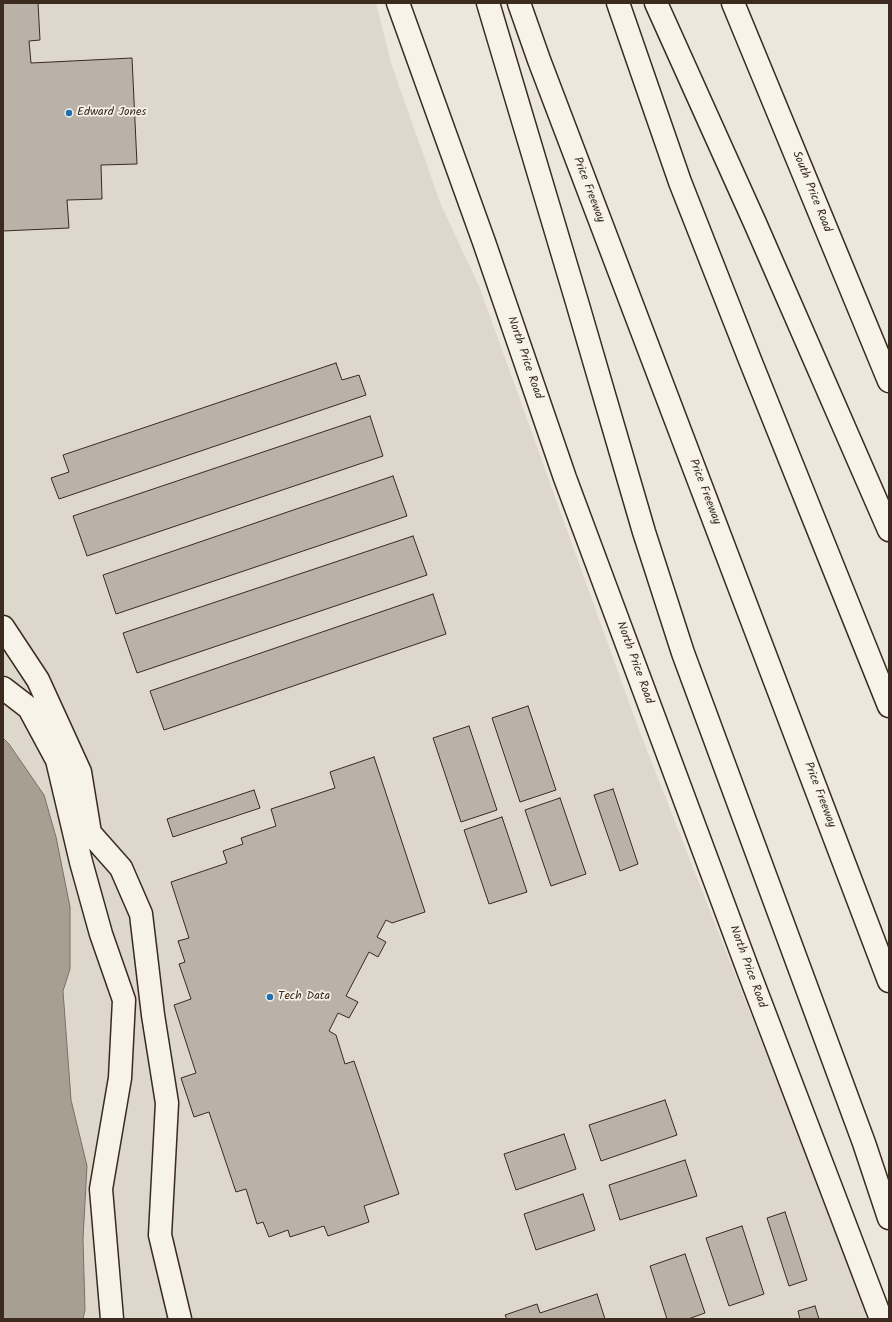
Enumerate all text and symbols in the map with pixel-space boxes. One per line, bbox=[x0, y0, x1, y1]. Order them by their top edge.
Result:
place label: Edward Jones bbox=[77, 106, 146, 120]
marker: Edward Jones bbox=[64, 108, 74, 118]
street label: South Price Road bbox=[788, 149, 834, 235]
street label: Price Freeway bbox=[569, 155, 607, 225]
street label: North Price Road bbox=[503, 315, 545, 401]
street label: Price Freeway bbox=[685, 457, 723, 527]
street label: North Price Road bbox=[612, 620, 656, 706]
street label: Price Freeway bbox=[800, 760, 838, 830]
street label: North Price Road bbox=[725, 924, 769, 1010]
place label: Tech Data bbox=[278, 990, 330, 1004]
marker: Tech Data bbox=[265, 992, 275, 1002]

